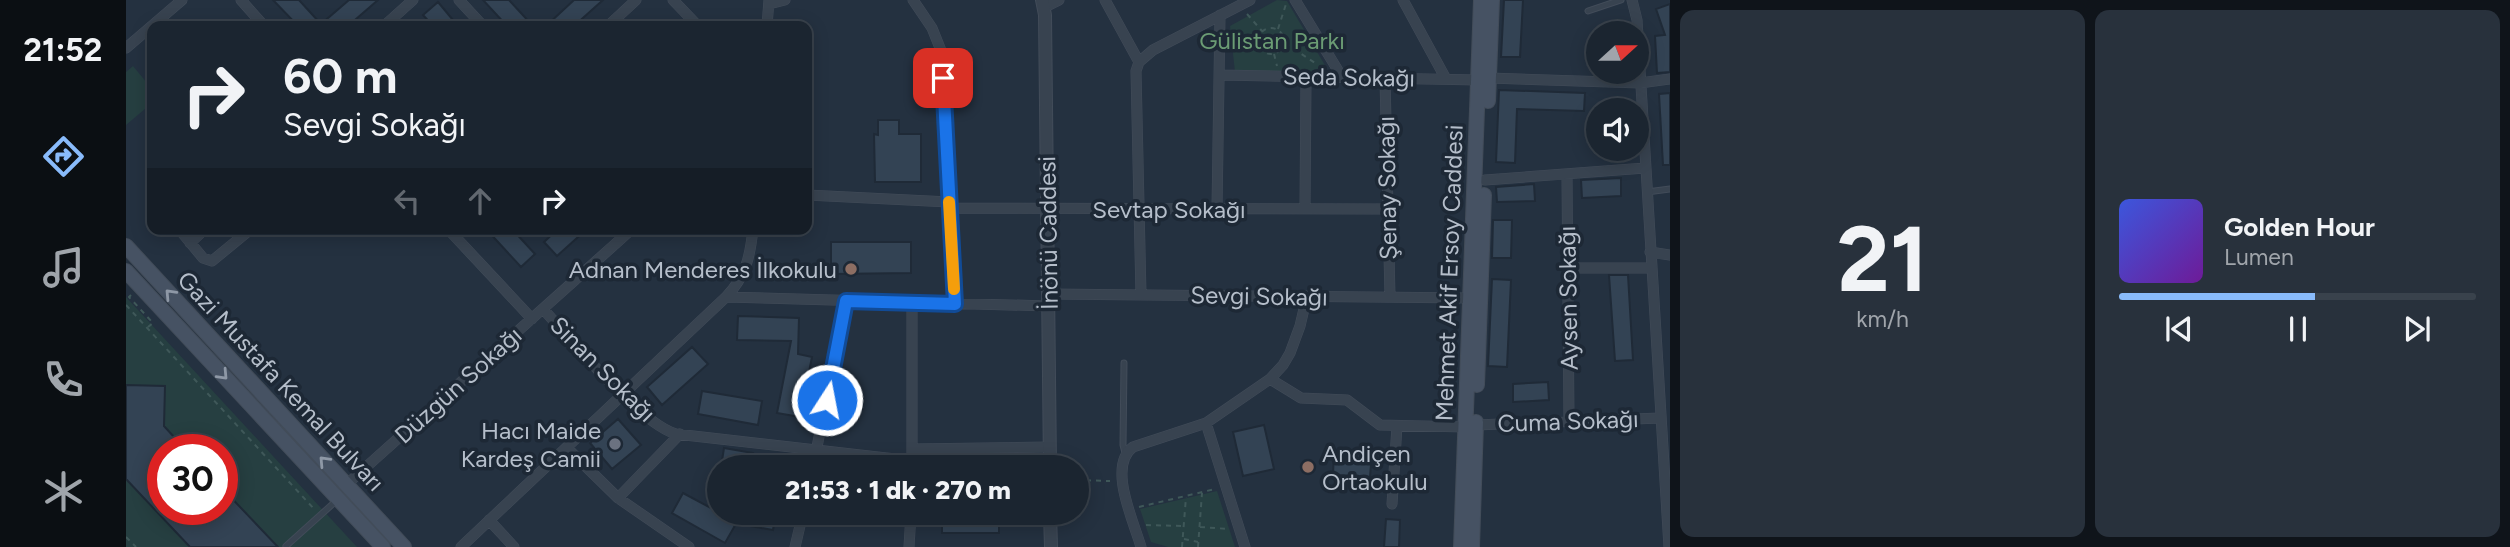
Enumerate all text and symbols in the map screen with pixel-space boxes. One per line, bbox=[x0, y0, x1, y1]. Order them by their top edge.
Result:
north arrow bbox=[1586, 21, 1648, 84]
map controls bbox=[1586, 21, 1649, 161]
park label: Gülistan Parkı bbox=[1199, 26, 1345, 55]
text: 21:52 bbox=[24, 31, 102, 69]
text: 60 m bbox=[283, 46, 398, 105]
pin bbox=[913, 48, 973, 108]
icon: right bbox=[168, 49, 259, 140]
icon: arrive bbox=[924, 59, 962, 97]
street label: Seda Sokağı bbox=[1283, 61, 1415, 93]
button: sound bbox=[1586, 98, 1649, 161]
text: Sevgi Sokağı bbox=[283, 106, 466, 144]
street label: Şenay Sokağı bbox=[1371, 116, 1403, 260]
street label: Mehmet Akif Ersoy Caddesi bbox=[1429, 124, 1469, 422]
icon: directions bbox=[39, 132, 88, 181]
street label: İnönü Caddesi bbox=[1032, 156, 1064, 310]
icon: left bbox=[388, 182, 426, 220]
icon: ahead bbox=[461, 182, 499, 220]
icon: right bbox=[534, 182, 572, 220]
street label: Sevtap Sokağı bbox=[1092, 195, 1246, 224]
text: 21 bbox=[1837, 205, 1928, 314]
text: Golden Hour bbox=[2224, 211, 2375, 243]
street label: Aysen Sokağı bbox=[1552, 226, 1584, 370]
icon: music bbox=[39, 243, 88, 292]
text: Lumen bbox=[2224, 243, 2294, 271]
place label: Adnan Menderes İlkokulu bbox=[569, 255, 837, 284]
marker: Adnan Menderes İlkokulu bbox=[843, 261, 859, 277]
street label: Gazi Mustafa Kemal Bulvarı bbox=[172, 265, 390, 497]
street label: Sevgi Sokağı bbox=[1190, 280, 1328, 312]
one-way arrow bbox=[165, 289, 178, 302]
text: km/h bbox=[1856, 305, 1909, 333]
street label: Sinan Sokağı bbox=[544, 310, 662, 428]
icon: previous bbox=[2160, 310, 2198, 348]
icon: pause bbox=[2279, 310, 2317, 348]
icon: next bbox=[2398, 310, 2436, 348]
street label: Düzgün Sokağı bbox=[389, 321, 527, 449]
icon: phone bbox=[39, 355, 88, 404]
position arrow bbox=[790, 363, 864, 437]
one-way arrow bbox=[214, 367, 227, 380]
street label: Cuma Sokağı bbox=[1497, 404, 1639, 438]
place label: Hacı Maide Kardeş Camii bbox=[461, 416, 601, 473]
speed limit sign: 30 bbox=[147, 434, 238, 525]
marker: Hacı Maide Kardeş Camii bbox=[607, 436, 623, 452]
place label: Andiçen Ortaokulu bbox=[1322, 439, 1428, 496]
one-way arrow bbox=[320, 456, 332, 469]
marker: Andiçen Ortaokulu bbox=[1300, 459, 1316, 475]
icon: climate bbox=[39, 467, 88, 516]
text: 21:53 · 1 dk · 270 m bbox=[785, 474, 1011, 506]

